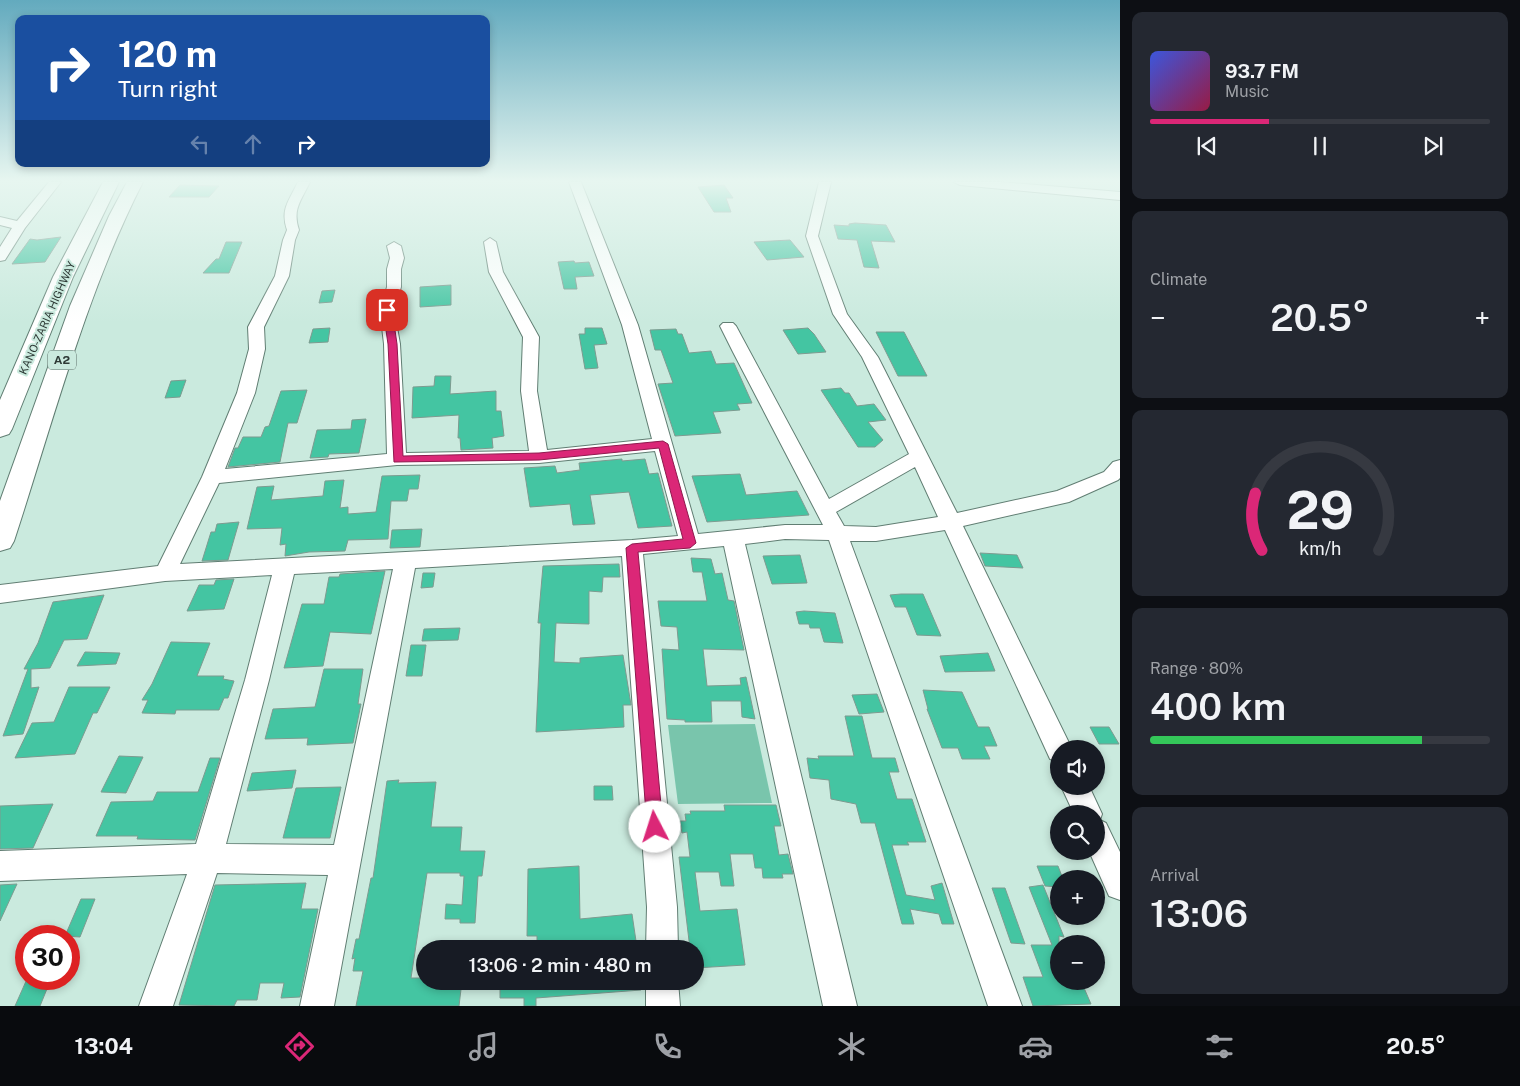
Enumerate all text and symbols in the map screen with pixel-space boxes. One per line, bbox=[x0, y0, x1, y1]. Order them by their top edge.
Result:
text: 120 m bbox=[118, 34, 217, 75]
icon: right bbox=[35, 35, 100, 100]
text: 93.7 FM bbox=[1225, 60, 1299, 82]
text: Turn right bbox=[118, 76, 218, 102]
text: Music bbox=[1225, 82, 1269, 101]
icon: left bbox=[186, 130, 214, 158]
icon: ahead bbox=[239, 130, 267, 158]
icon: right bbox=[292, 130, 320, 158]
icon: previous bbox=[1193, 132, 1221, 160]
icon: pause bbox=[1306, 132, 1334, 160]
icon: next bbox=[1419, 132, 1447, 160]
street label: KANO-ZARIA HIGHWAY bbox=[17, 259, 78, 376]
text: Climate bbox=[1150, 270, 1207, 289]
pin bbox=[366, 289, 408, 331]
text: 20.5° bbox=[1270, 295, 1370, 340]
icon: arrive bbox=[373, 296, 401, 324]
text: − bbox=[1150, 301, 1166, 334]
text: + bbox=[1474, 301, 1490, 334]
road number: A2 bbox=[48, 350, 76, 370]
text: 29 bbox=[1286, 480, 1354, 541]
text: km/h bbox=[1299, 538, 1341, 559]
text: Range · 80% bbox=[1150, 659, 1243, 678]
text: 400 km bbox=[1150, 684, 1286, 729]
map controls bbox=[1050, 740, 1105, 990]
button: sound bbox=[1050, 740, 1105, 795]
position arrow bbox=[628, 800, 680, 852]
button: search bbox=[1050, 805, 1105, 860]
text: Arrival bbox=[1150, 866, 1199, 885]
button: + bbox=[1050, 870, 1105, 925]
text: 13:06 bbox=[1150, 891, 1248, 936]
speed limit sign: 30 bbox=[15, 925, 80, 990]
button: − bbox=[1050, 935, 1105, 990]
text: 13:06 · 2 min · 480 m bbox=[469, 954, 651, 976]
icon: directions bbox=[282, 1029, 317, 1064]
icon: music bbox=[466, 1029, 501, 1064]
icon: phone bbox=[650, 1029, 685, 1064]
icon: climate bbox=[834, 1029, 869, 1064]
icon: car bbox=[1018, 1029, 1053, 1064]
icon: filters bbox=[1202, 1029, 1237, 1064]
text: 13:04 bbox=[75, 1033, 133, 1059]
text: 20.5° bbox=[1386, 1033, 1445, 1059]

